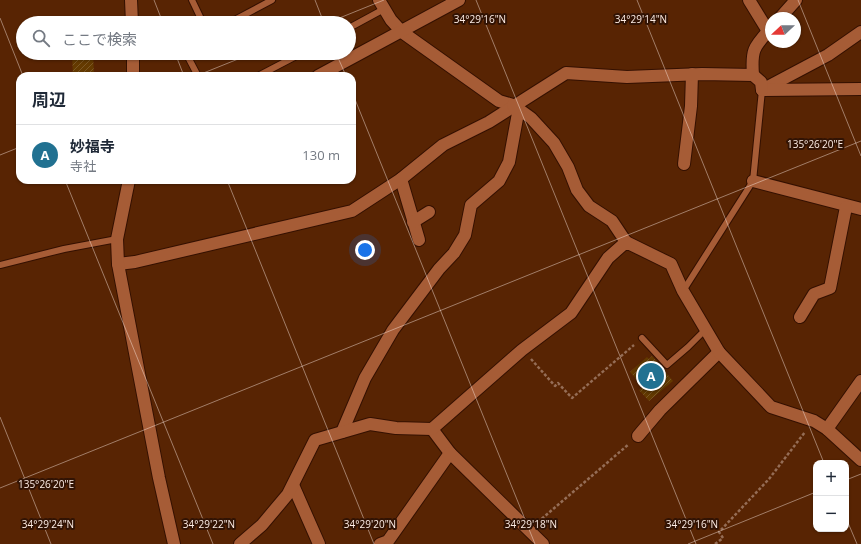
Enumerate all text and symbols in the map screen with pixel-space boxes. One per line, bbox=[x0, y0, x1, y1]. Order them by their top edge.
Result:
text: 34°29'16"N bbox=[454, 12, 506, 26]
text: 34°29'14"N bbox=[615, 12, 667, 26]
north arrow bbox=[765, 12, 801, 48]
search box bbox=[16, 16, 356, 60]
icon: search bbox=[30, 27, 52, 49]
text: ここで検索 bbox=[62, 29, 137, 49]
text: 周辺 bbox=[32, 88, 66, 111]
text: 妙福寺 bbox=[70, 136, 115, 156]
text: 135°26'20"E bbox=[787, 137, 843, 151]
text: A bbox=[41, 146, 49, 164]
text: 130 m bbox=[302, 146, 340, 164]
text: 寺社 bbox=[70, 157, 96, 175]
your location bbox=[355, 240, 375, 260]
pin: A bbox=[638, 361, 664, 391]
map controls bbox=[813, 460, 849, 532]
button: + bbox=[813, 460, 849, 496]
text: 135°26'20"E bbox=[18, 477, 74, 491]
button: − bbox=[813, 496, 849, 532]
text: 34°29'24"N bbox=[22, 517, 74, 531]
text: 34°29'22"N bbox=[183, 517, 235, 531]
text: 34°29'20"N bbox=[344, 517, 396, 531]
text: 34°29'18"N bbox=[505, 517, 557, 531]
text: 34°29'16"N bbox=[666, 517, 718, 531]

